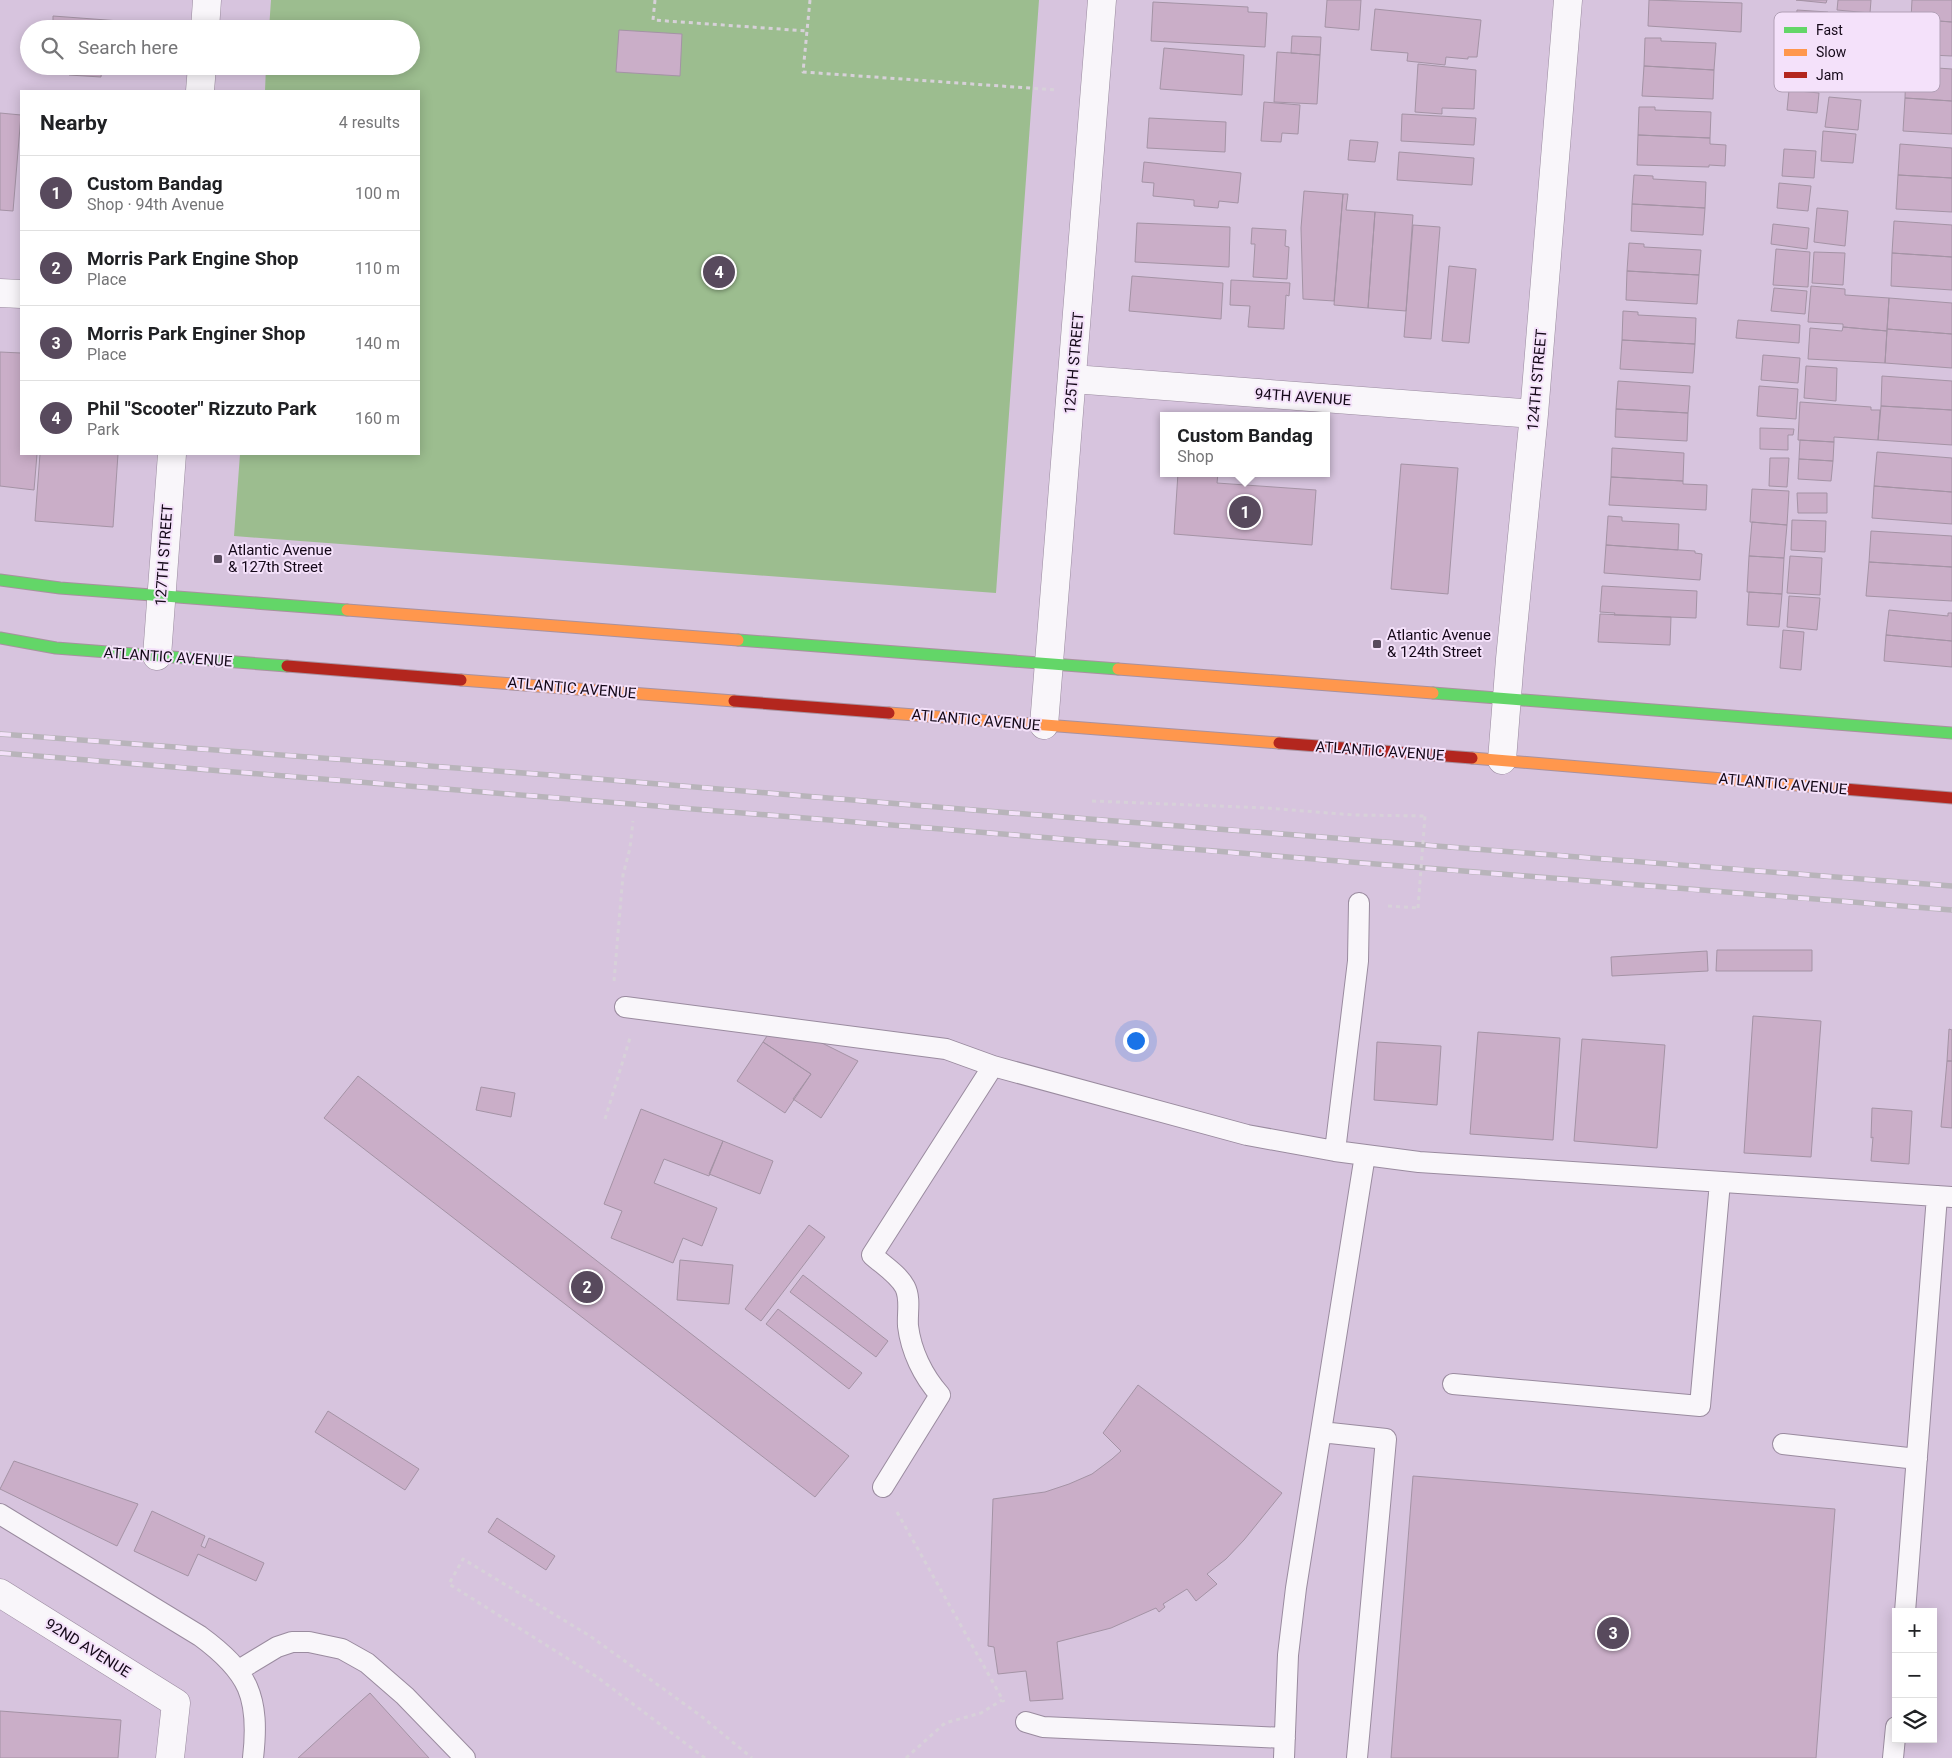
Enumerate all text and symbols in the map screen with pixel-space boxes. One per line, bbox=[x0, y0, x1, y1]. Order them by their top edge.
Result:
legend bbox=[1774, 12, 1940, 92]
search box bbox=[20, 20, 420, 75]
text: Fast bbox=[1816, 22, 1843, 38]
icon: search bbox=[38, 34, 66, 62]
text: Search here bbox=[78, 36, 178, 59]
text: Slow bbox=[1816, 44, 1847, 60]
text: Jam bbox=[1816, 67, 1844, 83]
text: Nearby bbox=[40, 111, 107, 135]
text: 4 results bbox=[339, 113, 400, 132]
text: Custom Bandag bbox=[87, 172, 223, 195]
text: 1 bbox=[51, 184, 61, 203]
text: 100 m bbox=[355, 184, 400, 203]
text: Shop · 94th Avenue bbox=[87, 195, 224, 214]
text: Morris Park Engine Shop bbox=[87, 247, 299, 270]
pin: 4 bbox=[703, 253, 735, 291]
text: 2 bbox=[51, 259, 61, 278]
text: 110 m bbox=[355, 259, 400, 278]
text: Place bbox=[87, 270, 127, 289]
street label: 125TH STREET bbox=[1061, 311, 1087, 415]
text: Morris Park Enginer Shop bbox=[87, 322, 306, 345]
street label: 124TH STREET bbox=[1524, 328, 1550, 432]
text: 3 bbox=[51, 334, 61, 353]
text: 140 m bbox=[355, 334, 400, 353]
text: Place bbox=[87, 345, 127, 364]
street label: 94TH AVENUE bbox=[1254, 385, 1352, 409]
text: Phil "Scooter" Rizzuto Park bbox=[87, 397, 317, 420]
text: 4 bbox=[51, 409, 61, 428]
text: 160 m bbox=[355, 409, 400, 428]
popup bbox=[1160, 412, 1330, 477]
text: Park bbox=[87, 420, 119, 439]
text: Custom Bandag bbox=[1177, 424, 1313, 447]
text: Shop bbox=[1177, 447, 1214, 466]
pin: 1 bbox=[1229, 493, 1261, 531]
street label: 127TH STREET bbox=[151, 503, 177, 606]
place label: Atlantic Avenue & 127th Street bbox=[228, 541, 332, 576]
marker: Atlantic Avenue & 127th Street bbox=[212, 553, 224, 565]
place label: Atlantic Avenue & 124th Street bbox=[1387, 626, 1491, 661]
marker: Atlantic Avenue & 124th Street bbox=[1371, 638, 1383, 650]
street label: ATLANTIC AVENUE bbox=[103, 644, 233, 671]
street label: ATLANTIC AVENUE bbox=[507, 673, 637, 703]
street label: ATLANTIC AVENUE bbox=[911, 705, 1041, 735]
street label: ATLANTIC AVENUE bbox=[1315, 738, 1445, 765]
street label: ATLANTIC AVENUE bbox=[1718, 769, 1848, 799]
your location bbox=[1123, 1028, 1149, 1054]
pin: 2 bbox=[571, 1268, 603, 1306]
map controls bbox=[1892, 1608, 1937, 1743]
button: + bbox=[1892, 1608, 1937, 1653]
pin: 3 bbox=[1597, 1614, 1629, 1652]
street label: 92ND AVENUE bbox=[42, 1615, 134, 1682]
button: − bbox=[1892, 1653, 1937, 1698]
button: layers bbox=[1892, 1698, 1937, 1743]

